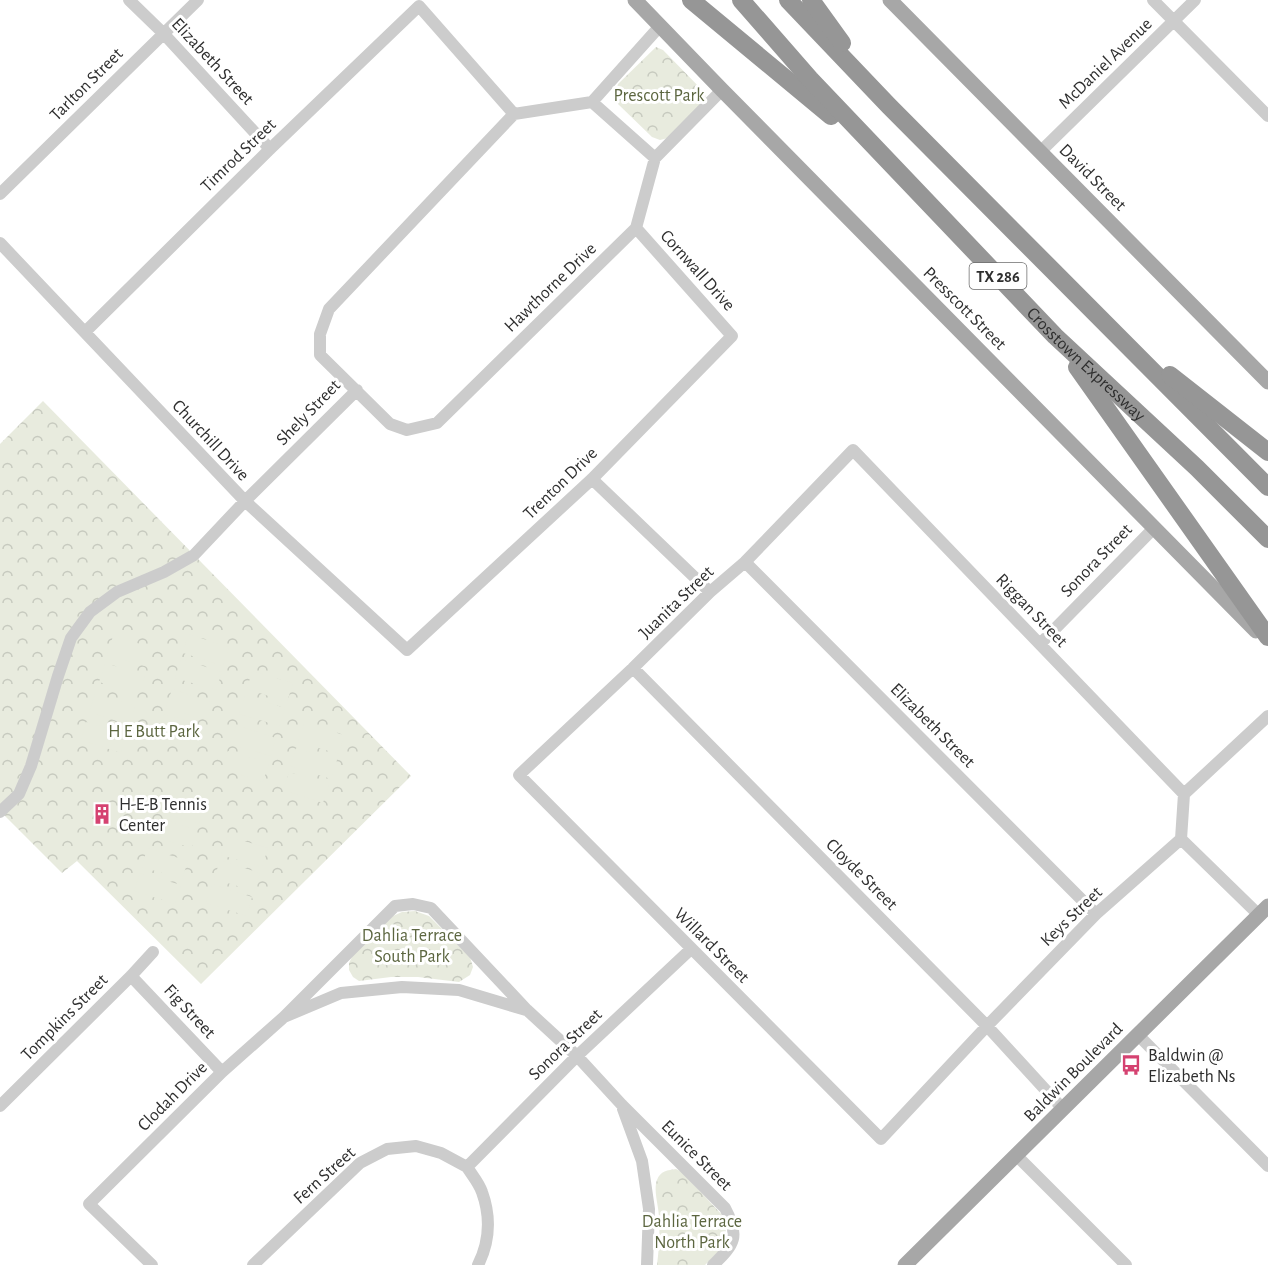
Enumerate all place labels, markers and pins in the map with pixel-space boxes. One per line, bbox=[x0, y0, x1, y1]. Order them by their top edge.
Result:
place label: H-E-B Tennis Center bbox=[119, 796, 207, 835]
building icon: H-E-B Tennis Center bbox=[90, 802, 114, 826]
place label: Baldwin @ Elizabeth Ns bbox=[1148, 1047, 1235, 1086]
bus stop icon: Baldwin @ Elizabeth Ns bbox=[1119, 1053, 1143, 1077]

